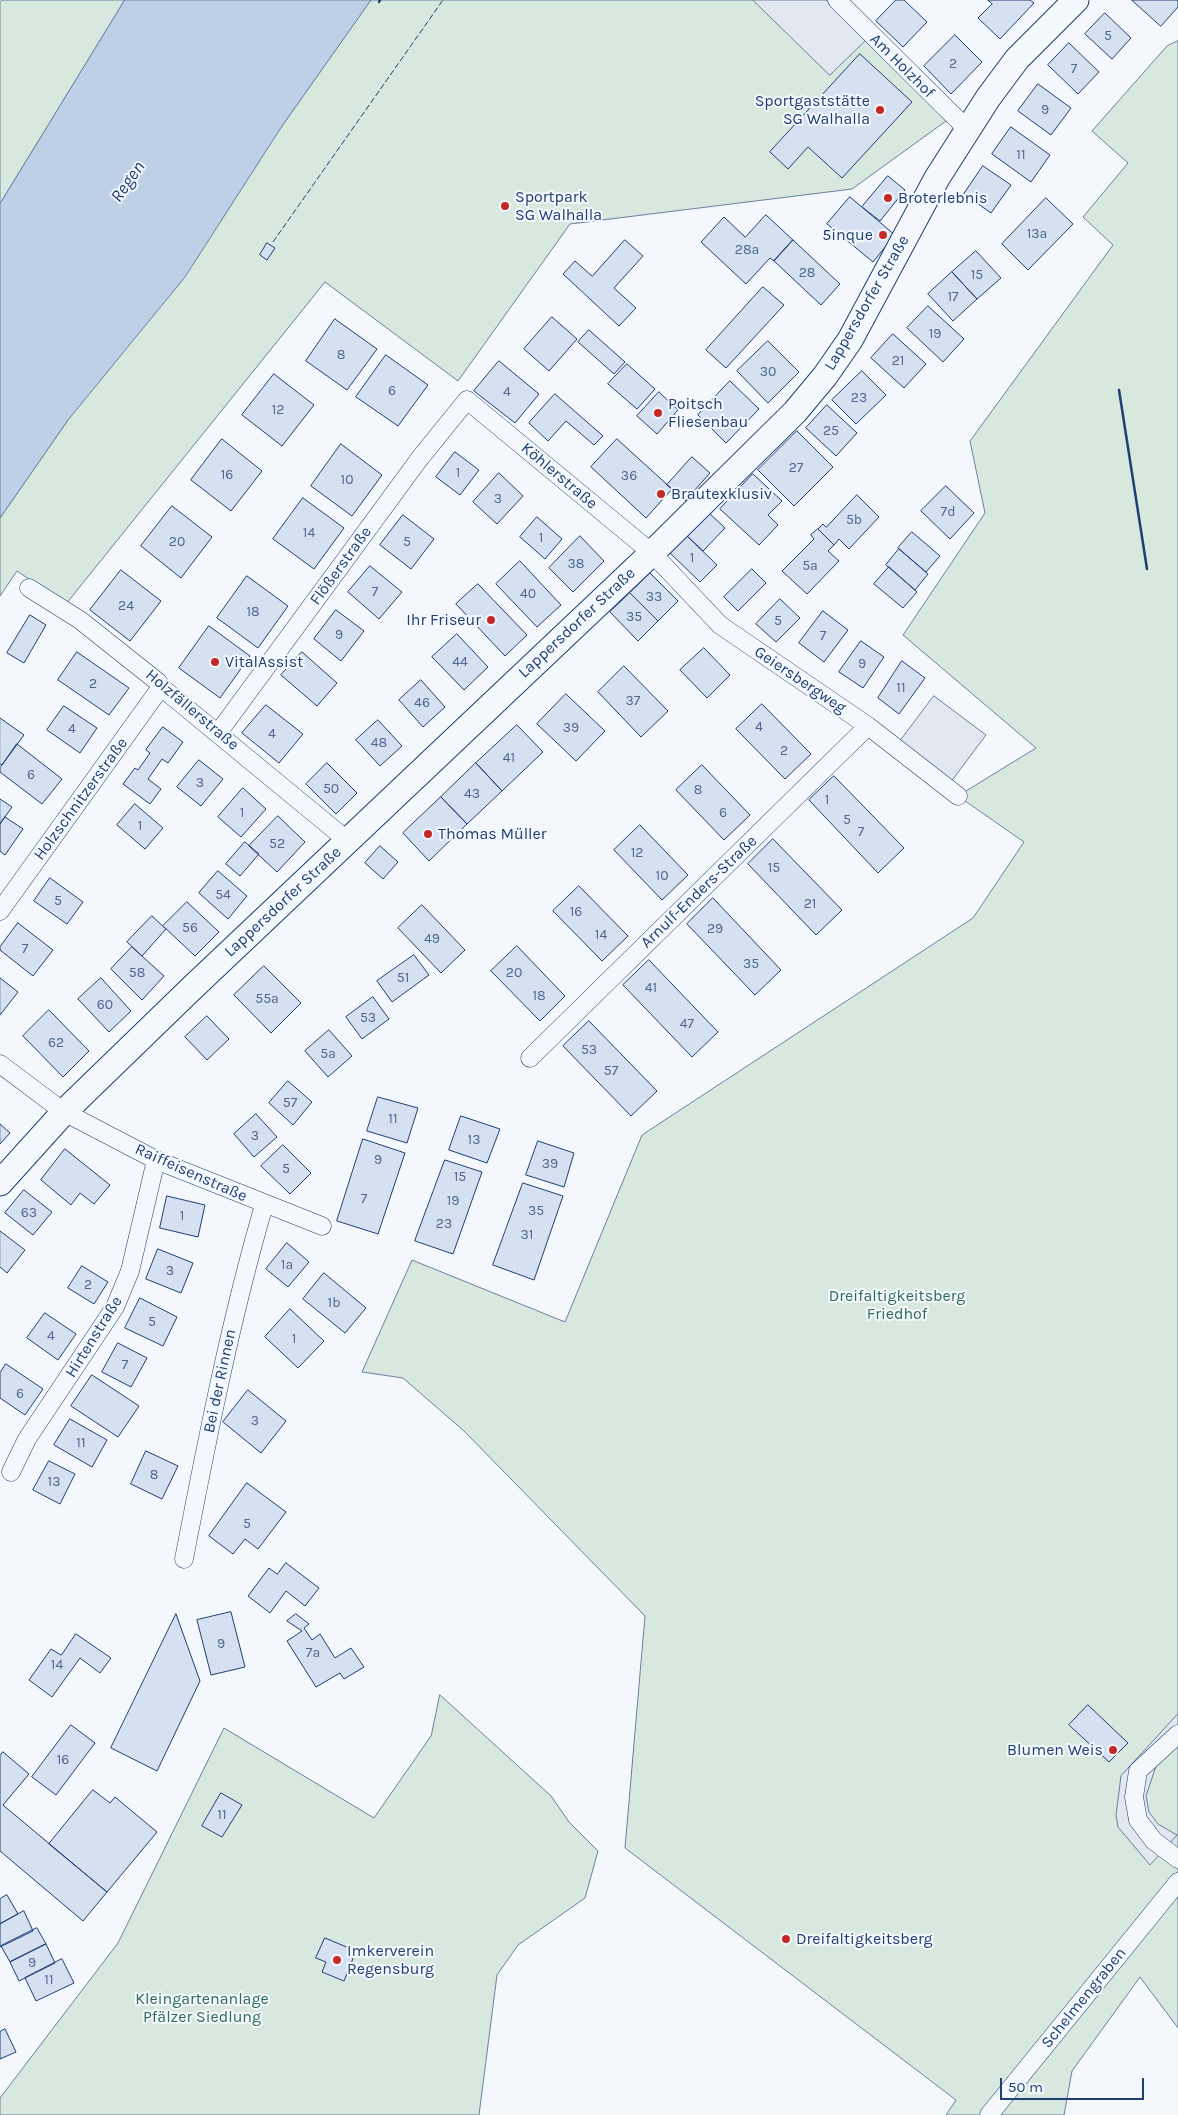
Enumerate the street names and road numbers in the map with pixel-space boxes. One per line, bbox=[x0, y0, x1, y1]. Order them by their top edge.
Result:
street label: Am Holzhof bbox=[866, 30, 938, 102]
street label: Lappersdorfer Straße bbox=[820, 232, 914, 374]
street label: Köhlerstraße bbox=[517, 439, 601, 513]
street label: Flößerstraße bbox=[306, 523, 376, 609]
street label: Lappersdorfer Straße bbox=[515, 564, 639, 682]
street label: Geiersbergweg bbox=[750, 642, 850, 718]
street label: Holzfällerstraße bbox=[141, 665, 243, 755]
street label: Holzschnitzerstraße bbox=[30, 734, 132, 864]
street label: Arnulf-Enders-Straße bbox=[637, 832, 761, 952]
street label: Lappersdorfer Straße bbox=[221, 843, 345, 961]
street label: Raiffeisenstraße bbox=[132, 1140, 250, 1206]
street label: Hirtenstraße bbox=[61, 1293, 127, 1381]
street label: Bei der Rinnen bbox=[200, 1327, 240, 1435]
street label: Schelmengraben bbox=[1037, 1944, 1131, 2052]

